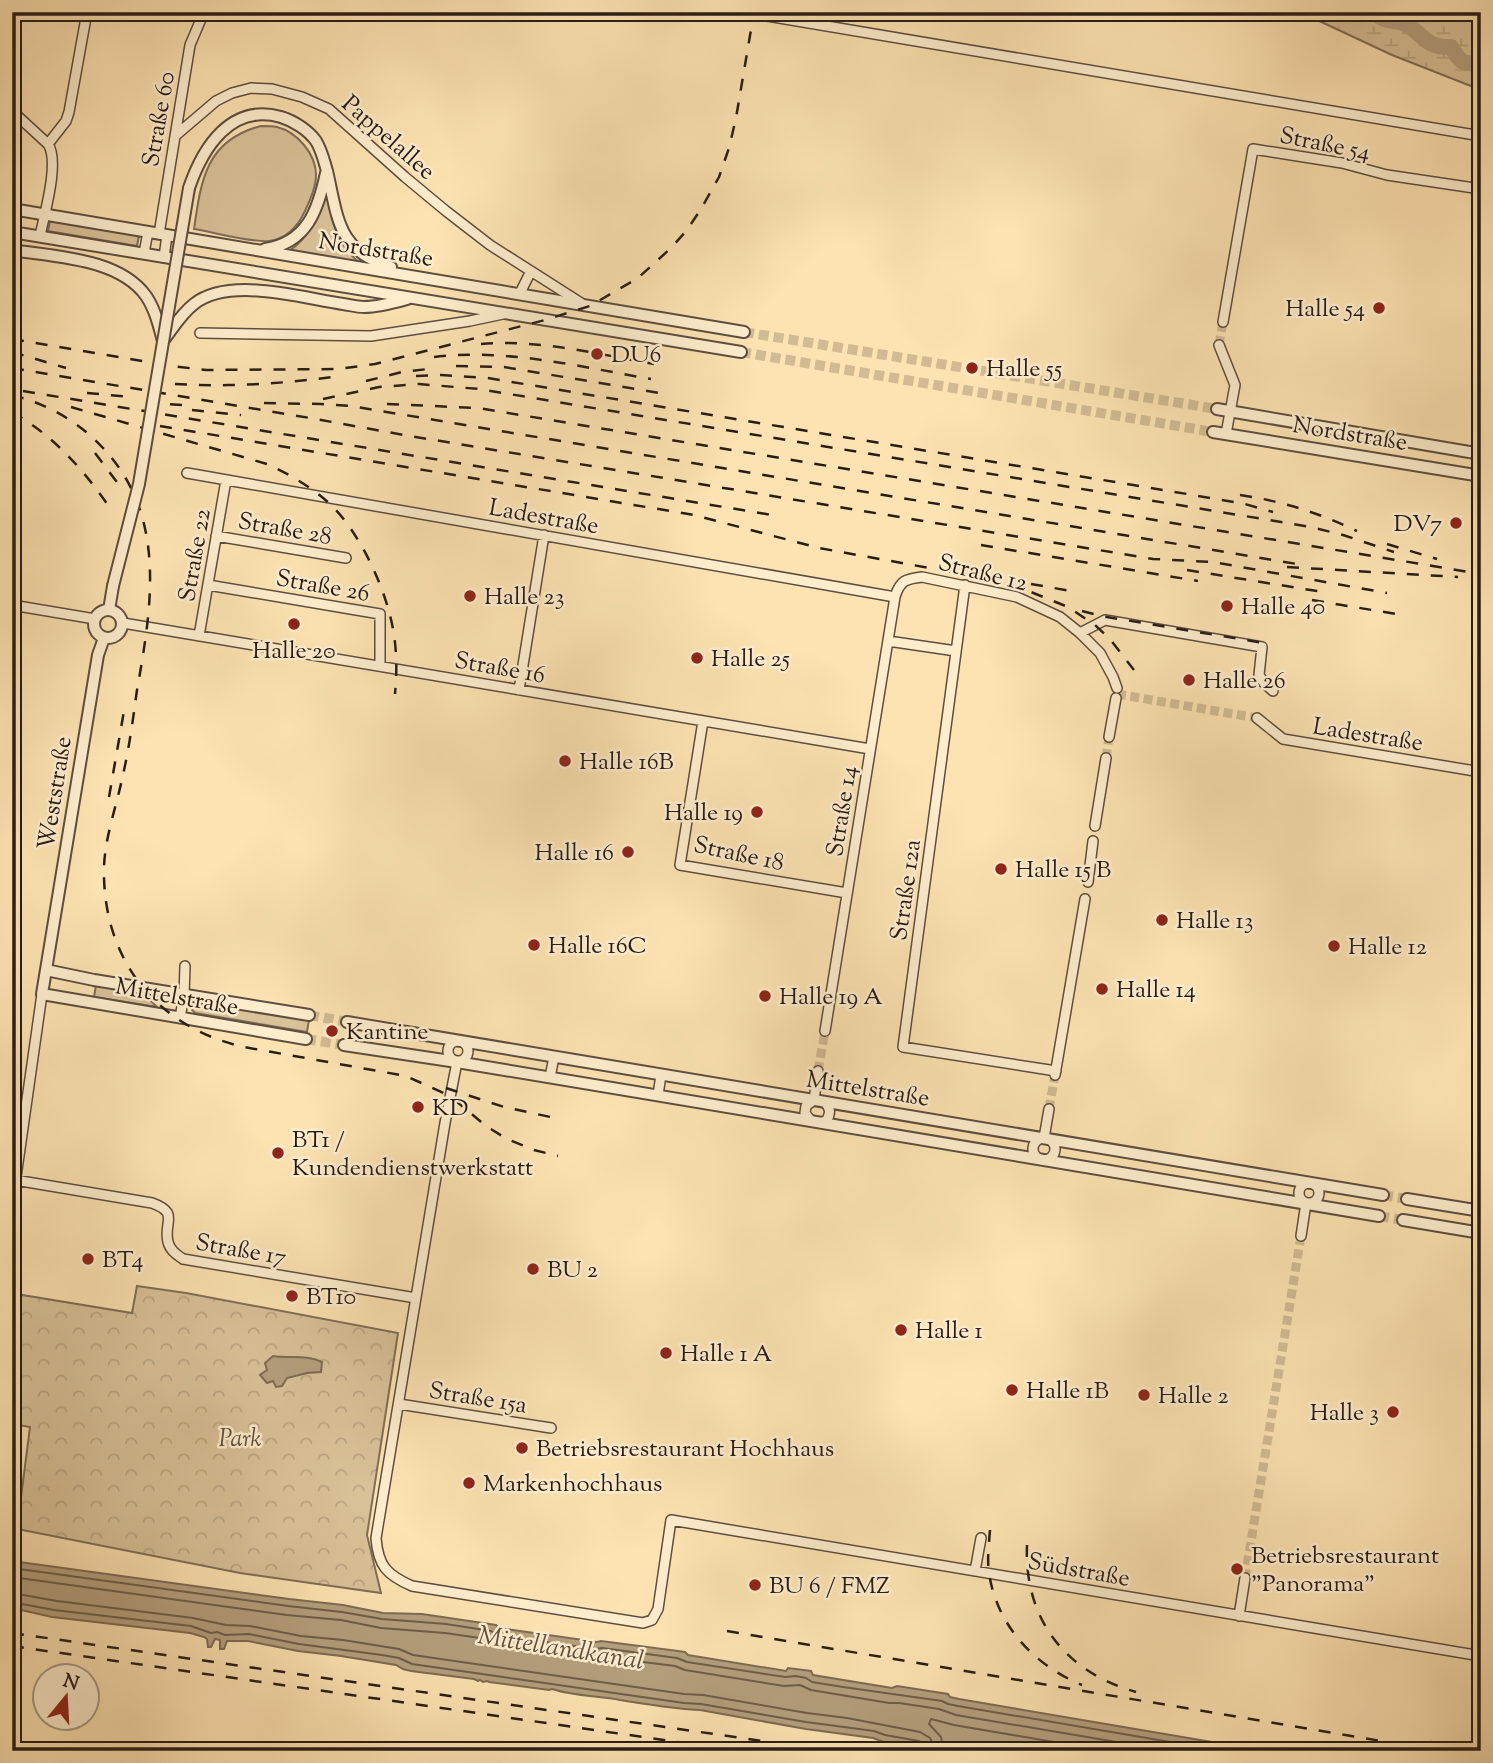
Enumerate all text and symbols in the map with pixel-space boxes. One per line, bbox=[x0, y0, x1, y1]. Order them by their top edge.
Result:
street label: Straße 60 bbox=[135, 69, 185, 170]
street label: Pappelallee bbox=[333, 88, 442, 189]
street label: Straße 54 bbox=[1276, 120, 1373, 170]
street label: Nordstraße bbox=[316, 225, 436, 277]
place label: Halle 54 bbox=[1285, 293, 1365, 327]
marker: Halle 54 bbox=[1371, 300, 1387, 316]
place label: DU6 bbox=[611, 339, 662, 373]
marker: DU6 bbox=[589, 346, 605, 362]
place label: Halle 55 bbox=[986, 353, 1062, 387]
marker: Halle 55 bbox=[964, 360, 980, 376]
street label: Nordstraße bbox=[1290, 409, 1410, 461]
street label: Ladestraße bbox=[486, 492, 601, 544]
street label: Straße 28 bbox=[235, 505, 334, 555]
street label: Straße 22 bbox=[171, 506, 221, 605]
place label: DV7 bbox=[1394, 508, 1442, 542]
marker: DV7 bbox=[1448, 515, 1464, 531]
street label: Straße 12 bbox=[934, 546, 1031, 601]
street label: Straße 26 bbox=[273, 562, 372, 612]
place label: Halle 23 bbox=[484, 581, 564, 615]
marker: Halle 23 bbox=[462, 588, 478, 604]
place label: Halle 40 bbox=[1241, 591, 1325, 625]
marker: Halle 40 bbox=[1219, 598, 1235, 614]
marker: Halle 20 bbox=[286, 616, 302, 632]
place label: Halle 20 bbox=[252, 635, 336, 669]
place label: Halle 25 bbox=[711, 643, 790, 677]
street label: Straße 16 bbox=[452, 644, 548, 694]
marker: Halle 25 bbox=[689, 650, 705, 666]
place label: Halle 26 bbox=[1203, 665, 1286, 699]
marker: Halle 26 bbox=[1181, 672, 1197, 688]
street label: Ladestraße bbox=[1310, 710, 1425, 761]
street label: Weststraße bbox=[30, 734, 82, 853]
place label: Halle 16B bbox=[579, 746, 674, 780]
marker: Halle 16B bbox=[557, 753, 573, 769]
street label: Straße 14 bbox=[819, 763, 867, 859]
place label: Halle 19 bbox=[664, 797, 743, 831]
marker: Halle 19 bbox=[749, 804, 765, 820]
street label: Straße 18 bbox=[690, 829, 787, 881]
place label: Halle 16 bbox=[534, 837, 614, 871]
street label: Straße 12a bbox=[883, 837, 931, 943]
marker: Halle 16 bbox=[620, 844, 636, 860]
place label: Halle 15 B bbox=[1015, 854, 1111, 888]
marker: Halle 15 B bbox=[993, 861, 1009, 877]
place label: Halle 13 bbox=[1176, 905, 1253, 939]
marker: Halle 13 bbox=[1154, 912, 1170, 928]
place label: Halle 16C bbox=[548, 930, 647, 964]
place label: Halle 12 bbox=[1348, 931, 1427, 965]
marker: Halle 16C bbox=[526, 937, 542, 953]
marker: Halle 12 bbox=[1326, 938, 1342, 954]
street label: Mittelstraße bbox=[112, 970, 241, 1026]
place label: Halle 14 bbox=[1116, 974, 1196, 1008]
place label: Halle 19 A bbox=[779, 981, 883, 1015]
marker: Halle 14 bbox=[1094, 981, 1110, 997]
marker: Halle 19 A bbox=[757, 988, 773, 1004]
place label: Kantine bbox=[346, 1016, 429, 1050]
marker: Kantine bbox=[324, 1023, 340, 1039]
street label: Mittelstraße bbox=[804, 1063, 932, 1117]
place label: KD bbox=[432, 1092, 468, 1126]
marker: KD bbox=[410, 1099, 426, 1115]
place label: BT1 / Kundendienstwerkstatt bbox=[292, 1124, 533, 1186]
marker: BT1 / Kundendienstwerkstatt bbox=[270, 1145, 286, 1161]
street label: Straße 17 bbox=[193, 1226, 289, 1276]
place label: BT4 bbox=[102, 1244, 144, 1278]
marker: BT4 bbox=[80, 1251, 96, 1267]
place label: BU 2 bbox=[547, 1254, 598, 1288]
marker: BU 2 bbox=[525, 1261, 541, 1277]
place label: BT10 bbox=[306, 1281, 356, 1315]
marker: BT10 bbox=[284, 1288, 300, 1304]
place label: Halle 1 bbox=[915, 1315, 983, 1349]
marker: Halle 1 bbox=[893, 1322, 909, 1338]
place label: Halle 1 A bbox=[680, 1338, 773, 1372]
marker: Halle 1 A bbox=[658, 1345, 674, 1361]
street label: Straße 15a bbox=[426, 1374, 529, 1424]
place label: Halle 1B bbox=[1026, 1375, 1109, 1409]
place label: Halle 2 bbox=[1158, 1380, 1229, 1414]
marker: Halle 1B bbox=[1004, 1382, 1020, 1398]
marker: Halle 2 bbox=[1136, 1387, 1152, 1403]
place label: Halle 3 bbox=[1310, 1397, 1379, 1431]
marker: Halle 3 bbox=[1385, 1404, 1401, 1420]
park label: Park bbox=[219, 1423, 261, 1457]
place label: Betriebsrestaurant Hochhaus bbox=[536, 1433, 834, 1467]
marker: Betriebsrestaurant Hochhaus bbox=[514, 1440, 530, 1456]
place label: Markenhochhaus bbox=[483, 1468, 663, 1502]
marker: Markenhochhaus bbox=[461, 1475, 477, 1491]
place label: Betriebsrestaurant "Panorama" bbox=[1251, 1540, 1439, 1602]
street label: Südstraße bbox=[1025, 1545, 1132, 1597]
marker: Betriebsrestaurant "Panorama" bbox=[1229, 1561, 1245, 1577]
place label: BU 6 / FMZ bbox=[769, 1570, 890, 1604]
marker: BU 6 / FMZ bbox=[747, 1577, 763, 1593]
water label: Mittellandkanal bbox=[475, 1618, 647, 1681]
north arrow bbox=[32, 1662, 102, 1732]
text: N bbox=[59, 1668, 82, 1698]

